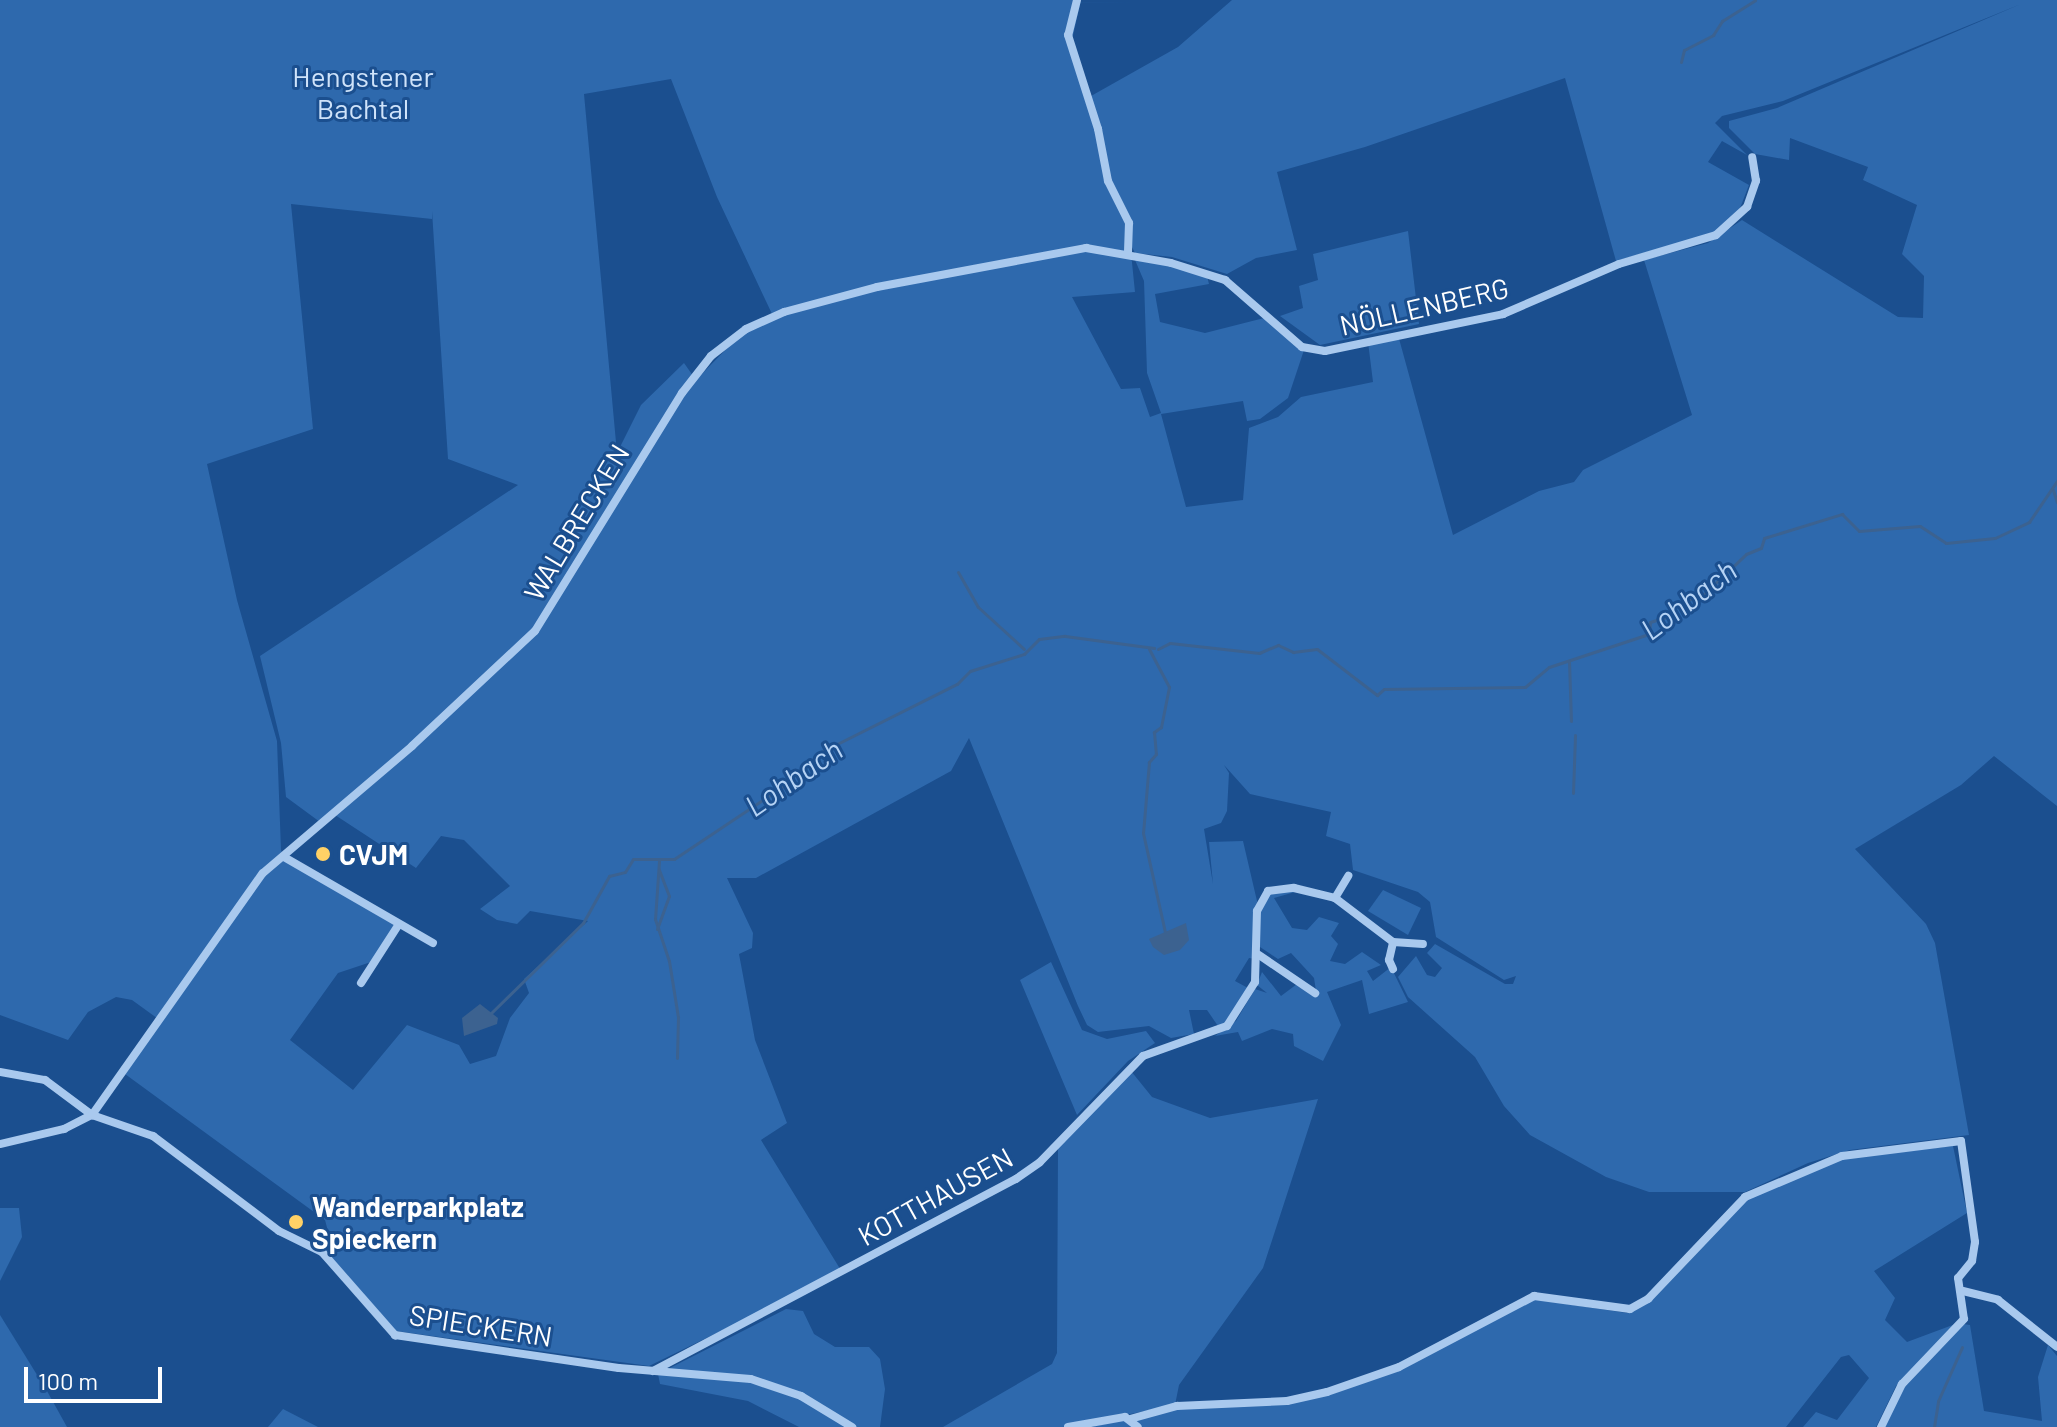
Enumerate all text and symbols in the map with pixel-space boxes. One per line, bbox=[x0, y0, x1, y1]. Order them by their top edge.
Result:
park label: Hengstener Bachtal bbox=[292, 59, 434, 125]
street label: NÖLLENBERG bbox=[1336, 270, 1512, 342]
street label: WALBRECKEN bbox=[516, 438, 636, 606]
water label: Lohbach bbox=[1633, 551, 1743, 647]
water label: Lohbach bbox=[737, 731, 849, 823]
place label: CVJM bbox=[339, 837, 408, 871]
marker: CVJM bbox=[314, 845, 332, 863]
street label: KOTTHAUSEN bbox=[852, 1140, 1018, 1252]
place label: Wanderparkplatz Spieckern bbox=[312, 1189, 524, 1255]
marker: Wanderparkplatz Spieckern bbox=[287, 1213, 305, 1231]
street label: SPIECKERN bbox=[407, 1297, 555, 1353]
scale bar bbox=[28, 1351, 166, 1401]
text: 100 m bbox=[38, 1366, 98, 1395]

